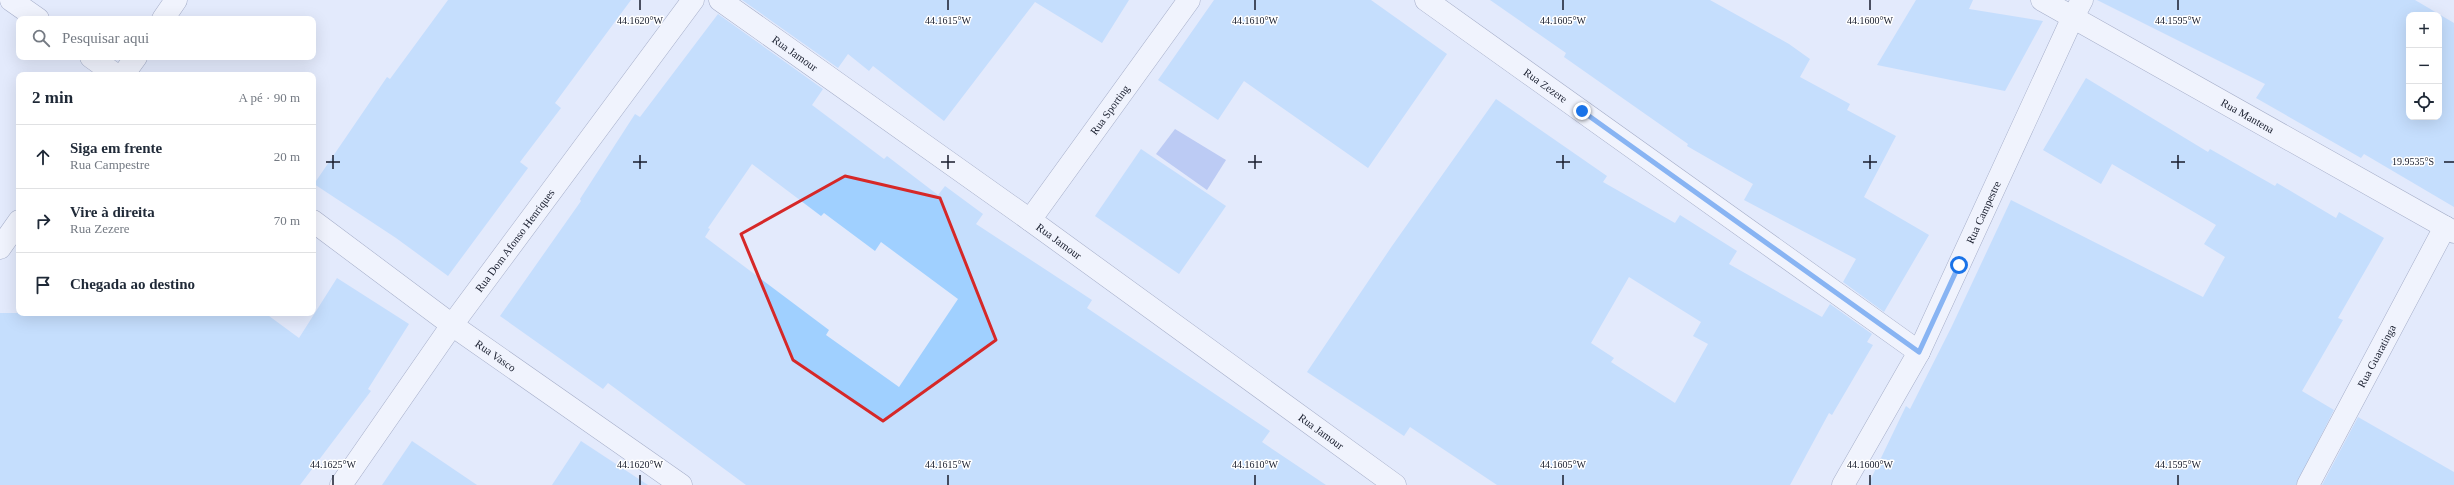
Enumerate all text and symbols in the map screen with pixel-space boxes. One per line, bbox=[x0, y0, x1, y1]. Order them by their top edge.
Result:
map controls bbox=[2406, 12, 2442, 120]
button: + bbox=[2406, 12, 2442, 48]
text: 44.1620°W bbox=[617, 15, 664, 26]
text: 44.1615°W bbox=[925, 15, 972, 26]
text: 44.1610°W bbox=[1232, 15, 1279, 26]
text: 44.1605°W bbox=[1540, 15, 1587, 26]
text: 44.1600°W bbox=[1847, 15, 1894, 26]
text: 44.1595°W bbox=[2155, 15, 2202, 26]
search box bbox=[16, 16, 316, 60]
icon: search bbox=[30, 27, 52, 49]
text: Pesquisar aqui bbox=[62, 30, 149, 46]
street label: Rua Jamour bbox=[770, 33, 820, 74]
button: − bbox=[2406, 48, 2442, 84]
street label: Rua Zezere bbox=[1522, 66, 1570, 105]
street label: Rua Sporting bbox=[1088, 82, 1132, 137]
button: locate bbox=[2406, 84, 2442, 120]
text: 2 min bbox=[32, 88, 73, 107]
text: A pé · 90 m bbox=[239, 90, 300, 105]
street label: Rua Mantena bbox=[2219, 96, 2276, 136]
route end bbox=[1573, 102, 1591, 120]
text: Siga em frente bbox=[70, 140, 162, 156]
icon: ahead bbox=[32, 146, 54, 168]
text: 20 m bbox=[274, 149, 300, 164]
text: 19.9535°S bbox=[2392, 156, 2434, 167]
text: Rua Campestre bbox=[70, 157, 150, 172]
street label: Rua Campestre bbox=[1964, 179, 2003, 245]
street label: Rua Dom Afonso Henriques bbox=[473, 187, 557, 294]
text: Vire à direita bbox=[70, 204, 155, 220]
icon: right bbox=[32, 210, 54, 232]
text: 70 m bbox=[274, 213, 300, 228]
text: Rua Zezere bbox=[70, 221, 130, 236]
street label: Rua Jamour bbox=[1034, 221, 1084, 262]
route start bbox=[1950, 256, 1968, 274]
icon: arrive bbox=[32, 274, 54, 296]
text: Chegada ao destino bbox=[70, 276, 195, 292]
street label: Rua Guaratinga bbox=[2355, 322, 2398, 390]
street label: Rua Vasco bbox=[473, 337, 519, 374]
street label: Rua Jamour bbox=[1296, 411, 1346, 452]
text: 44.1625°W bbox=[310, 459, 357, 470]
text: 44.1620°W bbox=[617, 459, 664, 470]
text: 44.1615°W bbox=[925, 459, 972, 470]
text: 44.1610°W bbox=[1232, 459, 1279, 470]
text: 44.1605°W bbox=[1540, 459, 1587, 470]
text: 44.1600°W bbox=[1847, 459, 1894, 470]
text: 44.1595°W bbox=[2155, 459, 2202, 470]

